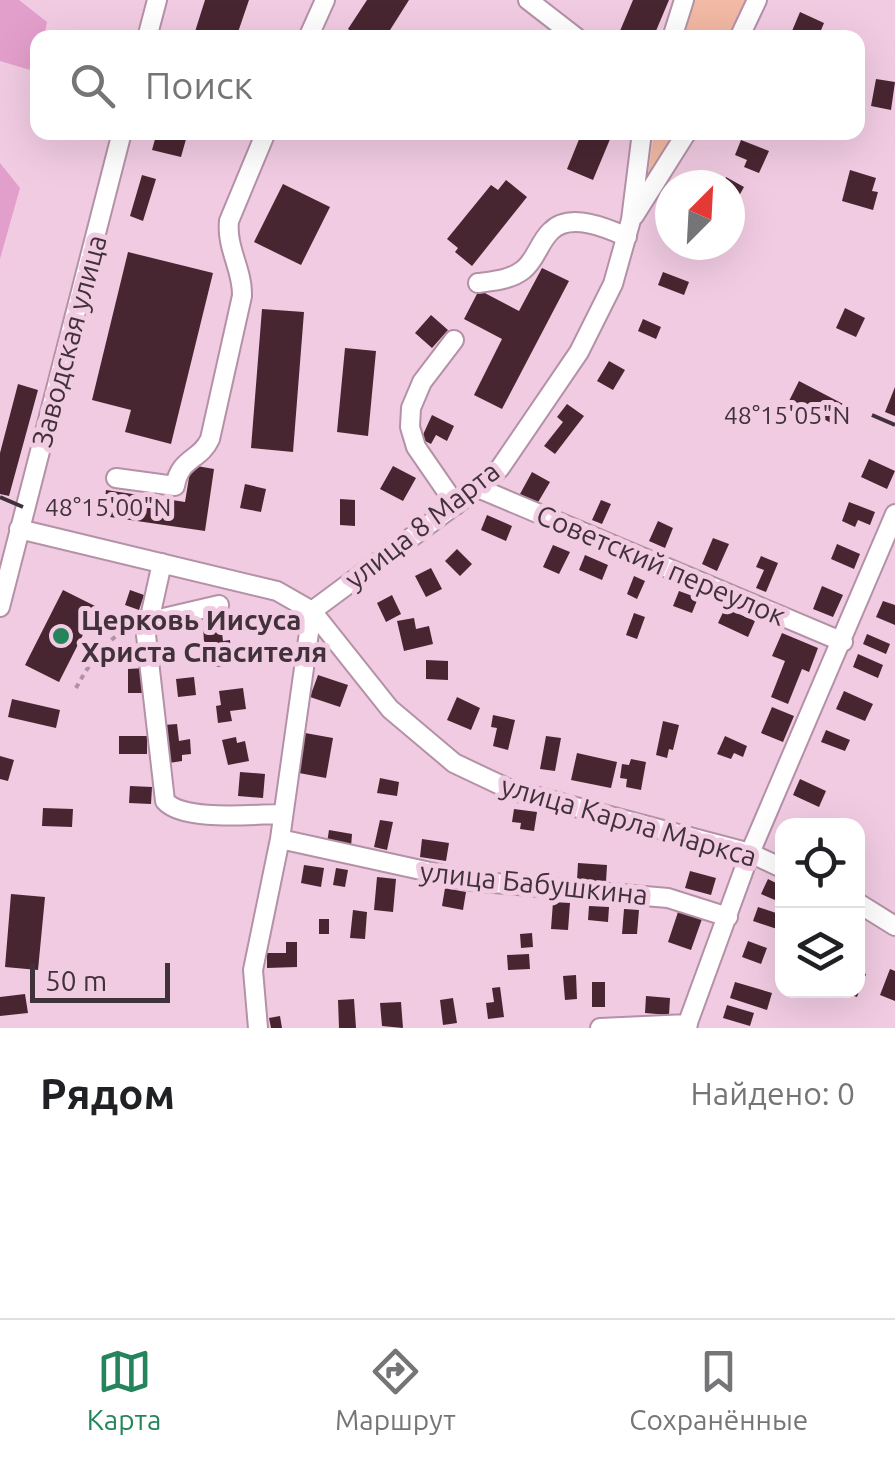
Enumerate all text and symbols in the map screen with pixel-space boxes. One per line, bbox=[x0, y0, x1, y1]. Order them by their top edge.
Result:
search box bbox=[30, 30, 865, 140]
icon: search bbox=[65, 58, 120, 113]
text: Поиск bbox=[145, 64, 253, 106]
north arrow bbox=[655, 170, 745, 260]
street label: Заводская улица bbox=[25, 231, 112, 450]
text: 48°15'05"N bbox=[724, 401, 850, 429]
street label: улица 8 Марта bbox=[338, 455, 505, 594]
text: 48°15'00"N bbox=[45, 493, 171, 521]
street label: Советский переулок bbox=[532, 498, 790, 631]
place label: Церковь Иисуса Христа Спасителя bbox=[81, 604, 327, 667]
marker: Церковь Иисуса Христа Спасителя bbox=[50, 625, 72, 647]
street label: улица Карла Маркса bbox=[498, 769, 761, 872]
map controls bbox=[775, 818, 865, 998]
button: locate bbox=[775, 818, 865, 908]
street label: улица Бабушкина bbox=[419, 855, 650, 910]
button: layers bbox=[775, 908, 865, 998]
scale bar bbox=[30, 958, 170, 1003]
text: 50 m bbox=[45, 965, 107, 996]
text: Рядом bbox=[40, 1070, 175, 1117]
text: Найдено: 0 bbox=[690, 1075, 855, 1111]
tab: Карта bbox=[87, 1344, 161, 1435]
tab: Маршрут bbox=[335, 1344, 456, 1435]
tab: Сохранённые bbox=[629, 1344, 808, 1435]

